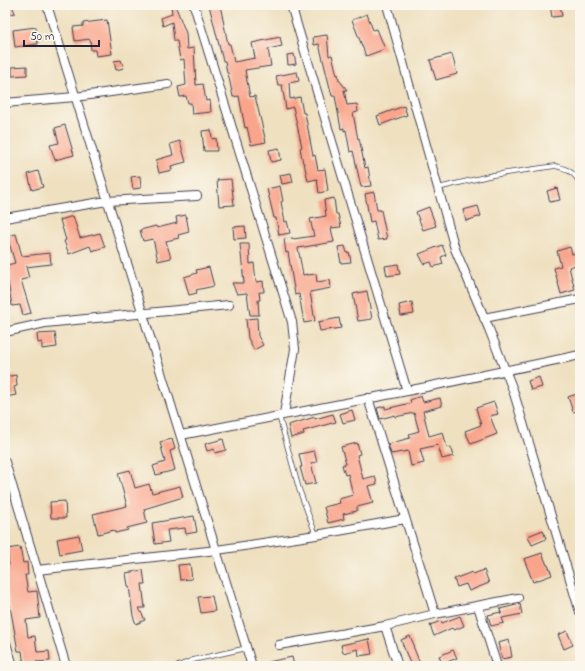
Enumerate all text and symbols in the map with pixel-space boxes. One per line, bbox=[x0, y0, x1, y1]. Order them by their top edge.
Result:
scale bar bbox=[24, 22, 99, 48]
text: 50 m bbox=[30, 28, 54, 46]

